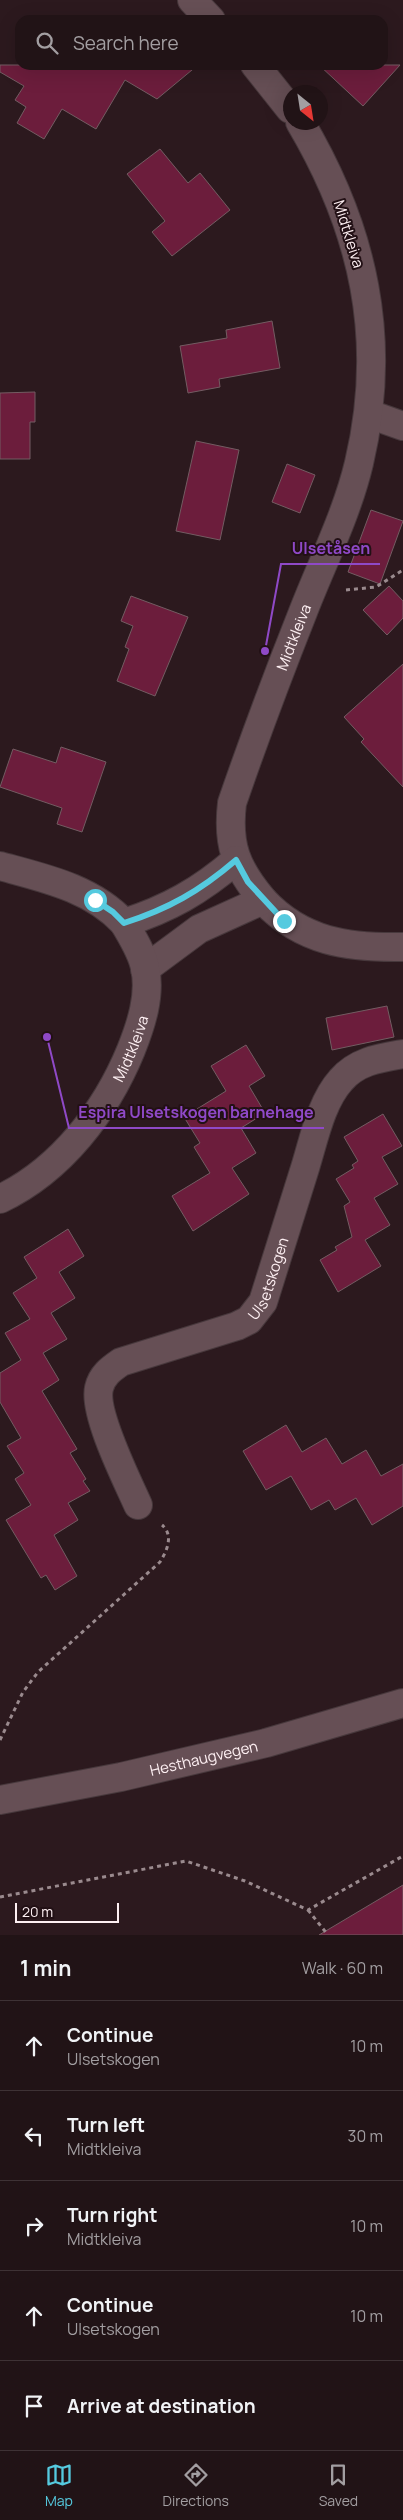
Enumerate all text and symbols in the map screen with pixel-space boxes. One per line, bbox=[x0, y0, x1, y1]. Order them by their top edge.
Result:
search box bbox=[15, 15, 388, 70]
icon: search bbox=[33, 29, 61, 57]
text: Search here bbox=[73, 30, 179, 56]
north arrow bbox=[283, 85, 328, 130]
street label: Midtkleiva bbox=[329, 198, 369, 270]
callout: Ulsetåsen bbox=[281, 533, 380, 564]
text: Ulsetåsen bbox=[292, 537, 370, 559]
street label: Midtkleiva bbox=[271, 601, 316, 673]
route start bbox=[84, 889, 107, 912]
route end bbox=[273, 910, 296, 933]
street label: Midtkleiva bbox=[107, 1013, 153, 1085]
callout: Espira Ulsetskogen barnehage bbox=[69, 1097, 324, 1128]
text: Espira Ulsetskogen barnehage bbox=[78, 1101, 314, 1123]
street label: Ulsetskogen bbox=[243, 1234, 293, 1324]
street label: Hesthaugvegen bbox=[147, 1735, 260, 1780]
scale bar bbox=[15, 1900, 119, 1923]
text: 20 m bbox=[22, 1902, 53, 1921]
text: 1 min bbox=[20, 1954, 71, 1982]
text: Walk · 60 m bbox=[302, 1957, 383, 1979]
text: Continue bbox=[67, 2022, 153, 2048]
icon: ahead bbox=[20, 2032, 48, 2060]
text: 10 m bbox=[350, 2035, 383, 2057]
text: Ulsetskogen bbox=[67, 2048, 160, 2070]
text: Turn left bbox=[67, 2112, 145, 2138]
icon: left bbox=[20, 2122, 48, 2150]
text: 30 m bbox=[348, 2125, 383, 2147]
text: Midtkleiva bbox=[67, 2138, 141, 2160]
text: Turn right bbox=[67, 2202, 157, 2228]
icon: right bbox=[20, 2212, 48, 2240]
text: 10 m bbox=[350, 2215, 383, 2237]
text: Midtkleiva bbox=[67, 2228, 141, 2250]
text: Continue bbox=[67, 2292, 153, 2318]
icon: ahead bbox=[20, 2302, 48, 2330]
text: 10 m bbox=[350, 2305, 383, 2327]
text: Ulsetskogen bbox=[67, 2318, 160, 2340]
icon: arrive bbox=[20, 2392, 48, 2420]
text: Arrive at destination bbox=[67, 2393, 256, 2419]
tab: Map bbox=[45, 2461, 73, 2510]
tab: Directions bbox=[163, 2461, 229, 2510]
tab: Saved bbox=[319, 2461, 358, 2510]

